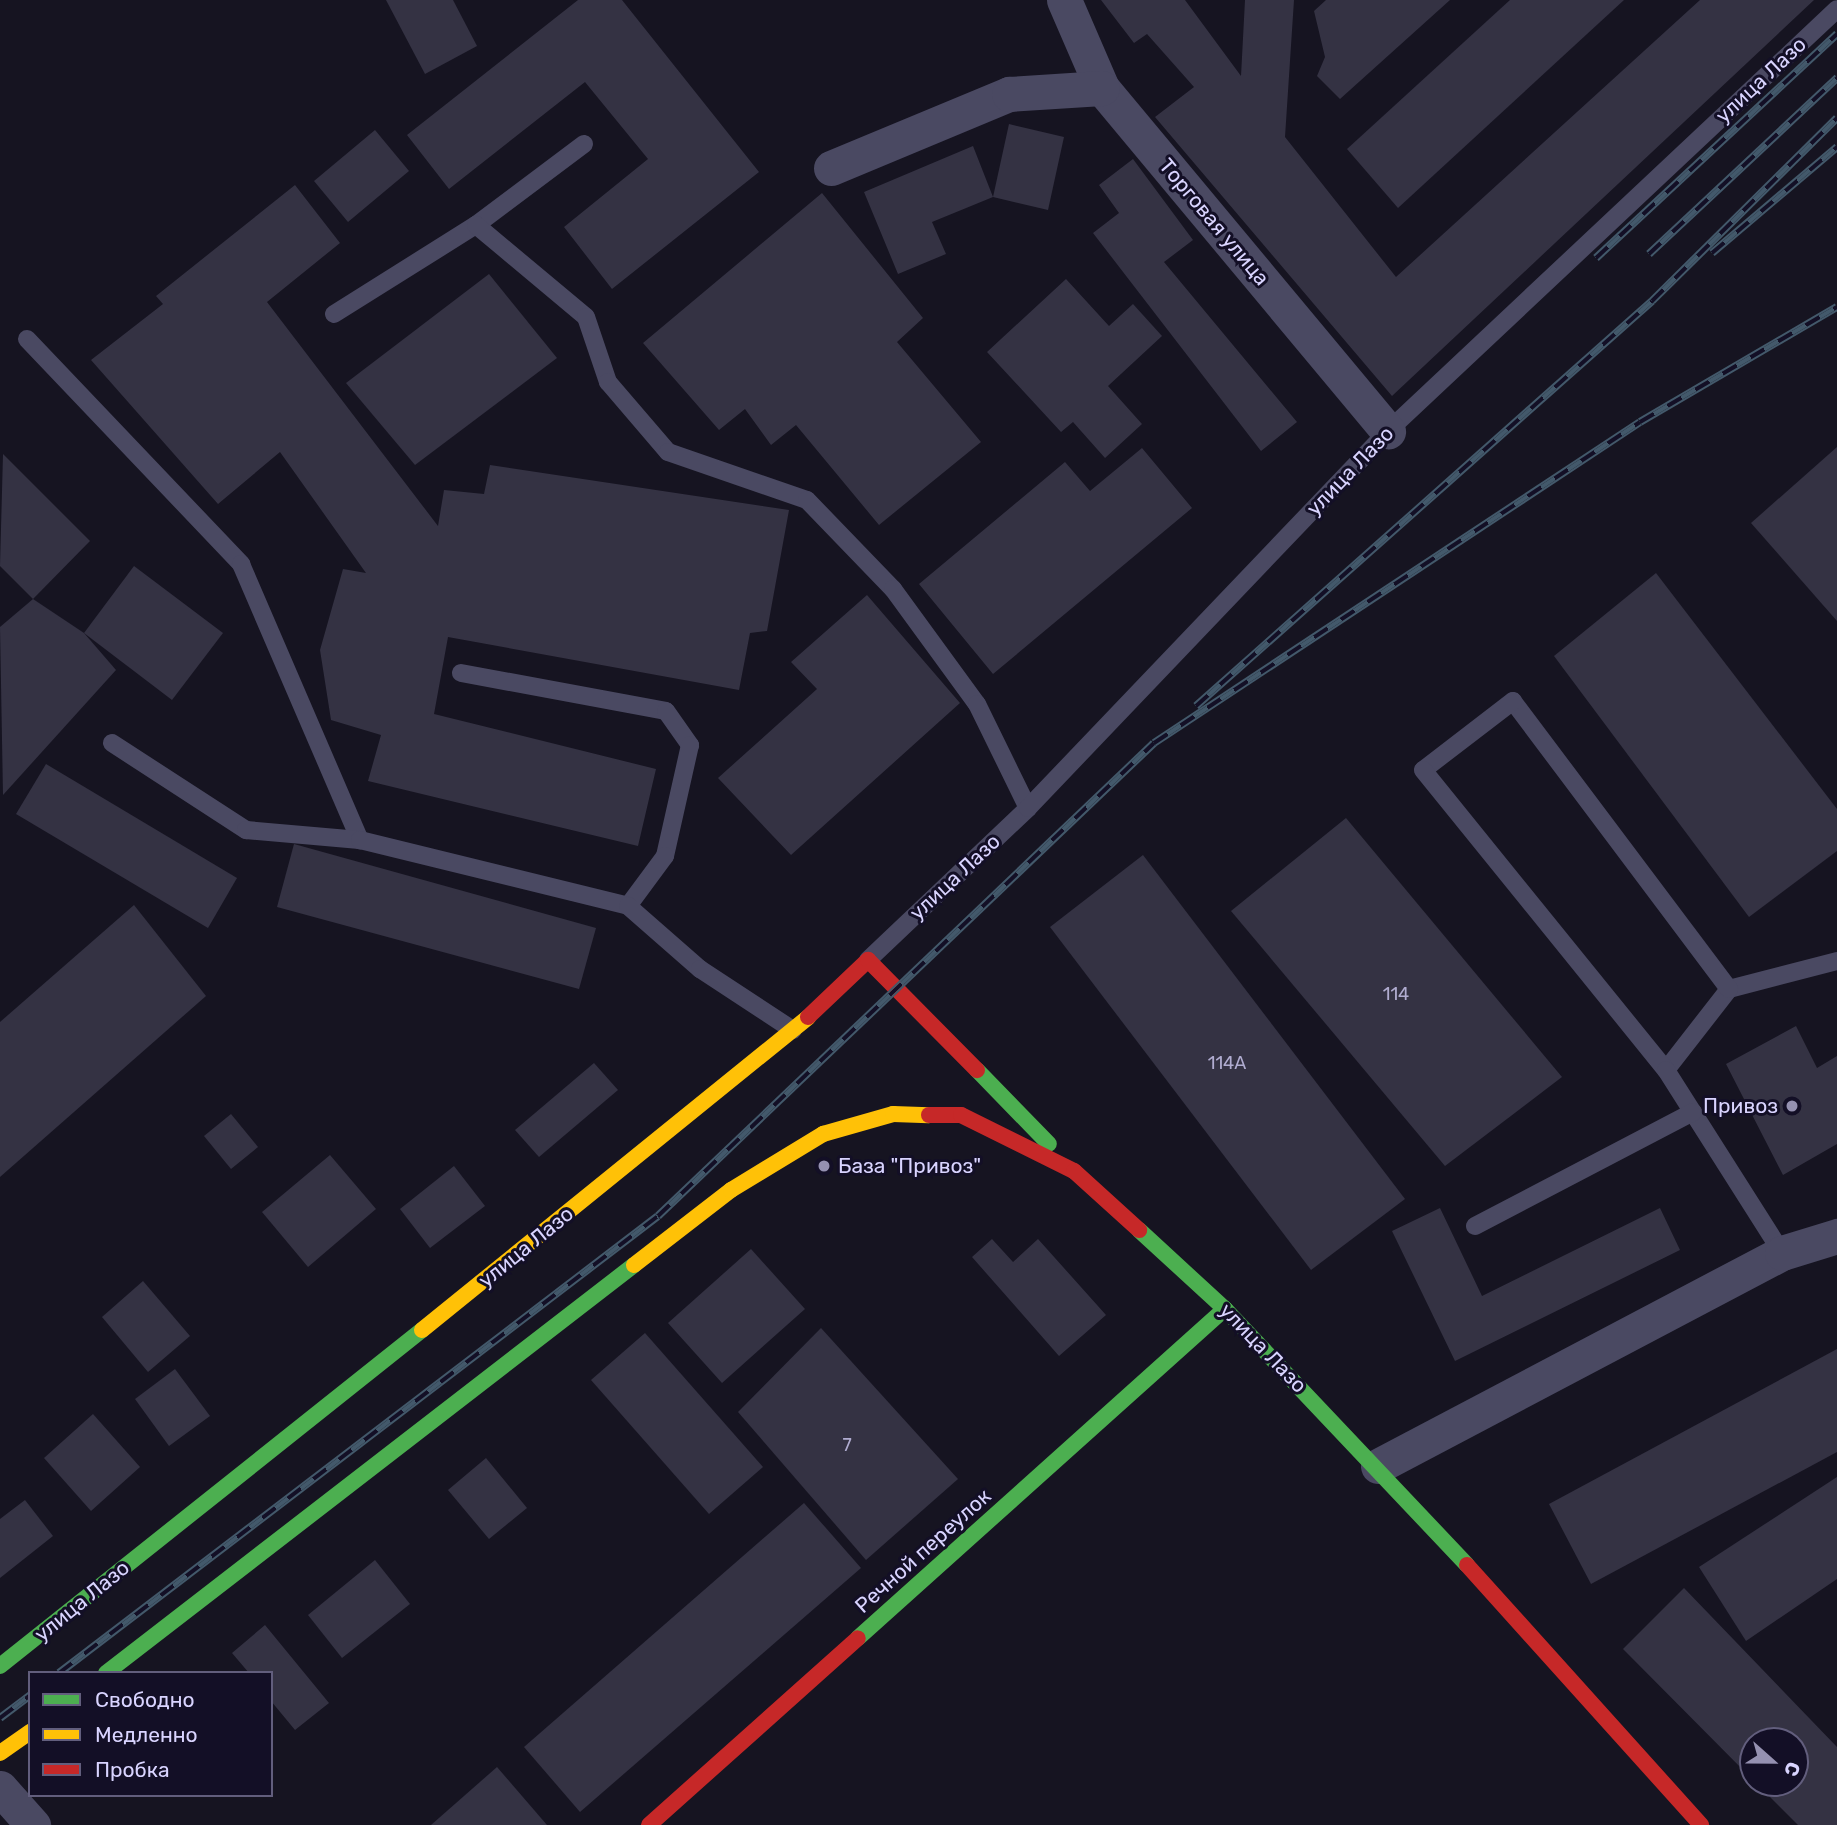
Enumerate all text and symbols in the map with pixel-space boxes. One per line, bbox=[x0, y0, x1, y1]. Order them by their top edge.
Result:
street label: улица Лазо bbox=[1710, 32, 1812, 128]
street label: Торговая улица bbox=[1154, 153, 1274, 291]
street label: улица Лазо bbox=[1301, 421, 1399, 521]
street label: улица Лазо bbox=[904, 829, 1006, 925]
house number: 114 bbox=[1383, 983, 1409, 1005]
house number: 114А bbox=[1208, 1052, 1246, 1074]
place label: Привоз bbox=[1703, 1093, 1778, 1119]
marker: Привоз bbox=[1784, 1098, 1800, 1114]
place label: База "Привоз" bbox=[838, 1153, 981, 1179]
marker: База "Привоз" bbox=[816, 1158, 832, 1174]
street label: улица Лазо bbox=[473, 1201, 579, 1293]
street label: улица Лазо bbox=[1214, 1298, 1312, 1398]
house number: 7 bbox=[842, 1434, 852, 1456]
street label: Речной переулок bbox=[850, 1483, 996, 1619]
street label: улица Лазо bbox=[29, 1555, 135, 1647]
legend bbox=[28, 1671, 273, 1797]
text: Свободно bbox=[95, 1687, 195, 1712]
text: Медленно bbox=[95, 1722, 198, 1747]
north arrow bbox=[1739, 1727, 1809, 1797]
text: Пробка bbox=[95, 1757, 170, 1782]
text: С bbox=[1779, 1759, 1805, 1779]

